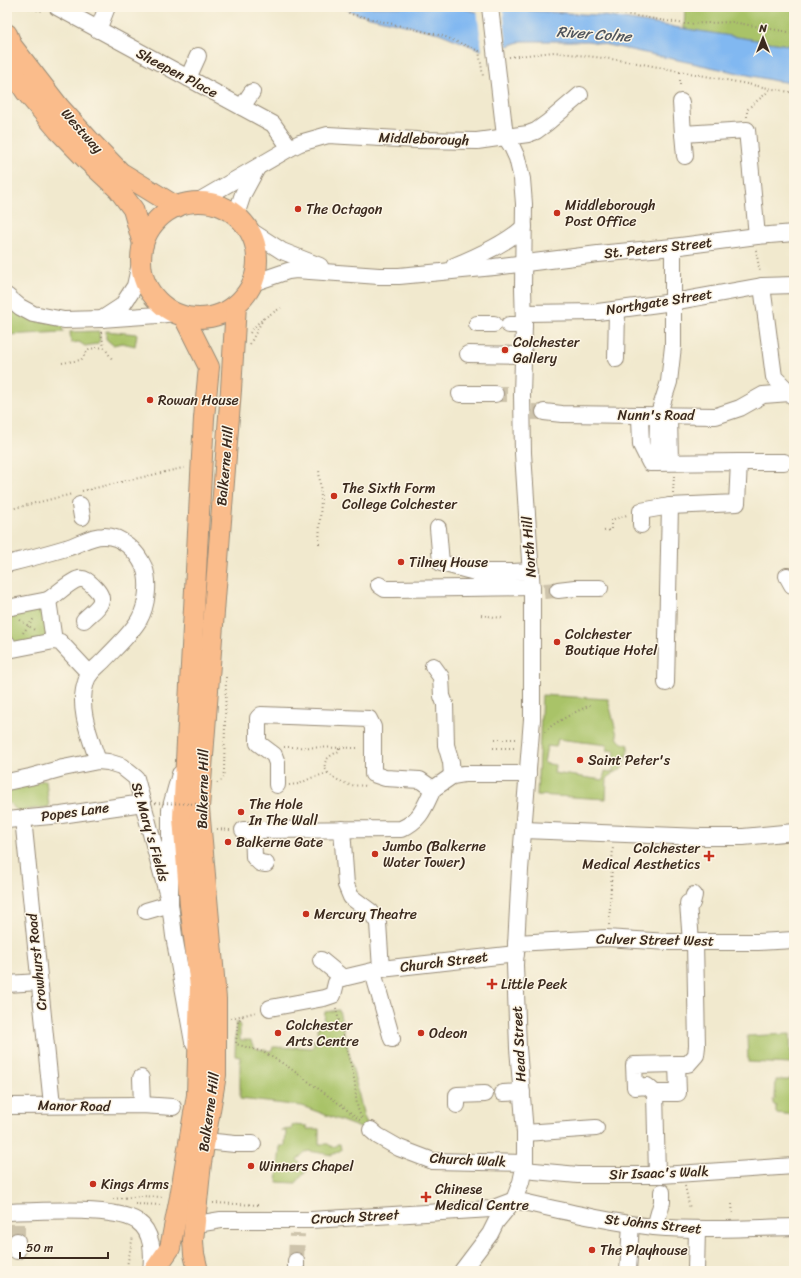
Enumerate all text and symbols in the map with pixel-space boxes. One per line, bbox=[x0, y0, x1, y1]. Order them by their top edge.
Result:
water label: River Colne bbox=[556, 18, 634, 50]
north arrow bbox=[743, 18, 783, 58]
text: N bbox=[758, 19, 767, 38]
street label: Sheepen Place bbox=[132, 41, 222, 105]
street label: Westway bbox=[54, 102, 110, 160]
street label: Middleborough bbox=[378, 125, 470, 153]
place label: Middleborough Post Office bbox=[565, 193, 656, 234]
place label: The Octagon bbox=[306, 197, 383, 222]
marker: The Octagon bbox=[293, 204, 303, 214]
marker: Middleborough Post Office bbox=[552, 208, 562, 218]
street label: St. Peters Street bbox=[603, 230, 713, 266]
street label: Northgate Street bbox=[604, 281, 714, 323]
place label: Colchester Gallery bbox=[513, 330, 581, 371]
marker: Colchester Gallery bbox=[500, 345, 510, 355]
place label: Rowan House bbox=[158, 388, 239, 413]
marker: Rowan House bbox=[145, 395, 155, 405]
street label: Nunn's Road bbox=[618, 403, 696, 428]
street label: Balkerne Hill bbox=[209, 424, 241, 507]
place label: The Sixth Form College Colchester bbox=[342, 476, 458, 517]
marker: The Sixth Form College Colchester bbox=[329, 491, 339, 501]
street label: North Hill bbox=[514, 514, 544, 579]
place label: Tilney House bbox=[409, 550, 488, 575]
marker: Tilney House bbox=[396, 557, 406, 567]
place label: Colchester Boutique Hotel bbox=[565, 622, 658, 663]
marker: Colchester Boutique Hotel bbox=[552, 637, 562, 647]
street label: Balkerne Hill bbox=[190, 748, 216, 829]
place label: Saint Peter's bbox=[588, 748, 671, 773]
marker: Saint Peter's bbox=[575, 755, 585, 765]
street label: St Mary's Fields bbox=[124, 779, 176, 885]
place label: The Hole In The Wall bbox=[248, 792, 319, 833]
street label: Popes Lane bbox=[39, 795, 111, 829]
marker: The Hole In The Wall bbox=[236, 807, 246, 817]
place label: Balkerne Gate bbox=[236, 830, 323, 855]
place label: Jumbo (Balkerne Water Tower) bbox=[382, 834, 486, 875]
place label: Colchester Medical Aesthetics bbox=[582, 836, 701, 877]
marker: Balkerne Gate bbox=[223, 837, 233, 847]
marker: Jumbo (Balkerne Water Tower) bbox=[370, 849, 380, 859]
marker: Colchester Medical Aesthetics bbox=[703, 850, 715, 862]
place label: Mercury Theatre bbox=[314, 902, 417, 927]
marker: Mercury Theatre bbox=[301, 909, 311, 919]
street label: Crowhurst Road bbox=[19, 911, 55, 1012]
street label: Culver Street West bbox=[596, 926, 714, 954]
street label: Church Street bbox=[399, 944, 489, 980]
place label: Little Peek bbox=[501, 972, 568, 997]
marker: Little Peek bbox=[486, 978, 498, 990]
street label: Head Street bbox=[505, 1005, 533, 1083]
place label: Colchester Arts Centre bbox=[285, 1013, 359, 1054]
place label: Odeon bbox=[429, 1021, 468, 1046]
marker: Colchester Arts Centre bbox=[273, 1028, 283, 1038]
marker: Odeon bbox=[416, 1028, 426, 1038]
street label: Balkerne Hill bbox=[191, 1070, 227, 1153]
street label: Manor Road bbox=[38, 1093, 112, 1119]
street label: Church Walk bbox=[429, 1146, 507, 1174]
place label: Winners Chapel bbox=[259, 1154, 354, 1179]
street label: Sir Isaac's Walk bbox=[609, 1159, 709, 1187]
marker: Winners Chapel bbox=[246, 1161, 256, 1171]
place label: Kings Arms bbox=[101, 1172, 169, 1197]
place label: Chinese Medical Centre bbox=[435, 1177, 529, 1218]
marker: Kings Arms bbox=[88, 1179, 98, 1189]
marker: Chinese Medical Centre bbox=[420, 1191, 432, 1203]
street label: Crouch Street bbox=[311, 1202, 401, 1232]
street label: St Johns Street bbox=[603, 1206, 703, 1242]
scale bar bbox=[20, 1234, 108, 1260]
text: 50 m bbox=[26, 1237, 53, 1259]
place label: The Playhouse bbox=[600, 1238, 688, 1263]
marker: The Playhouse bbox=[587, 1245, 597, 1255]

